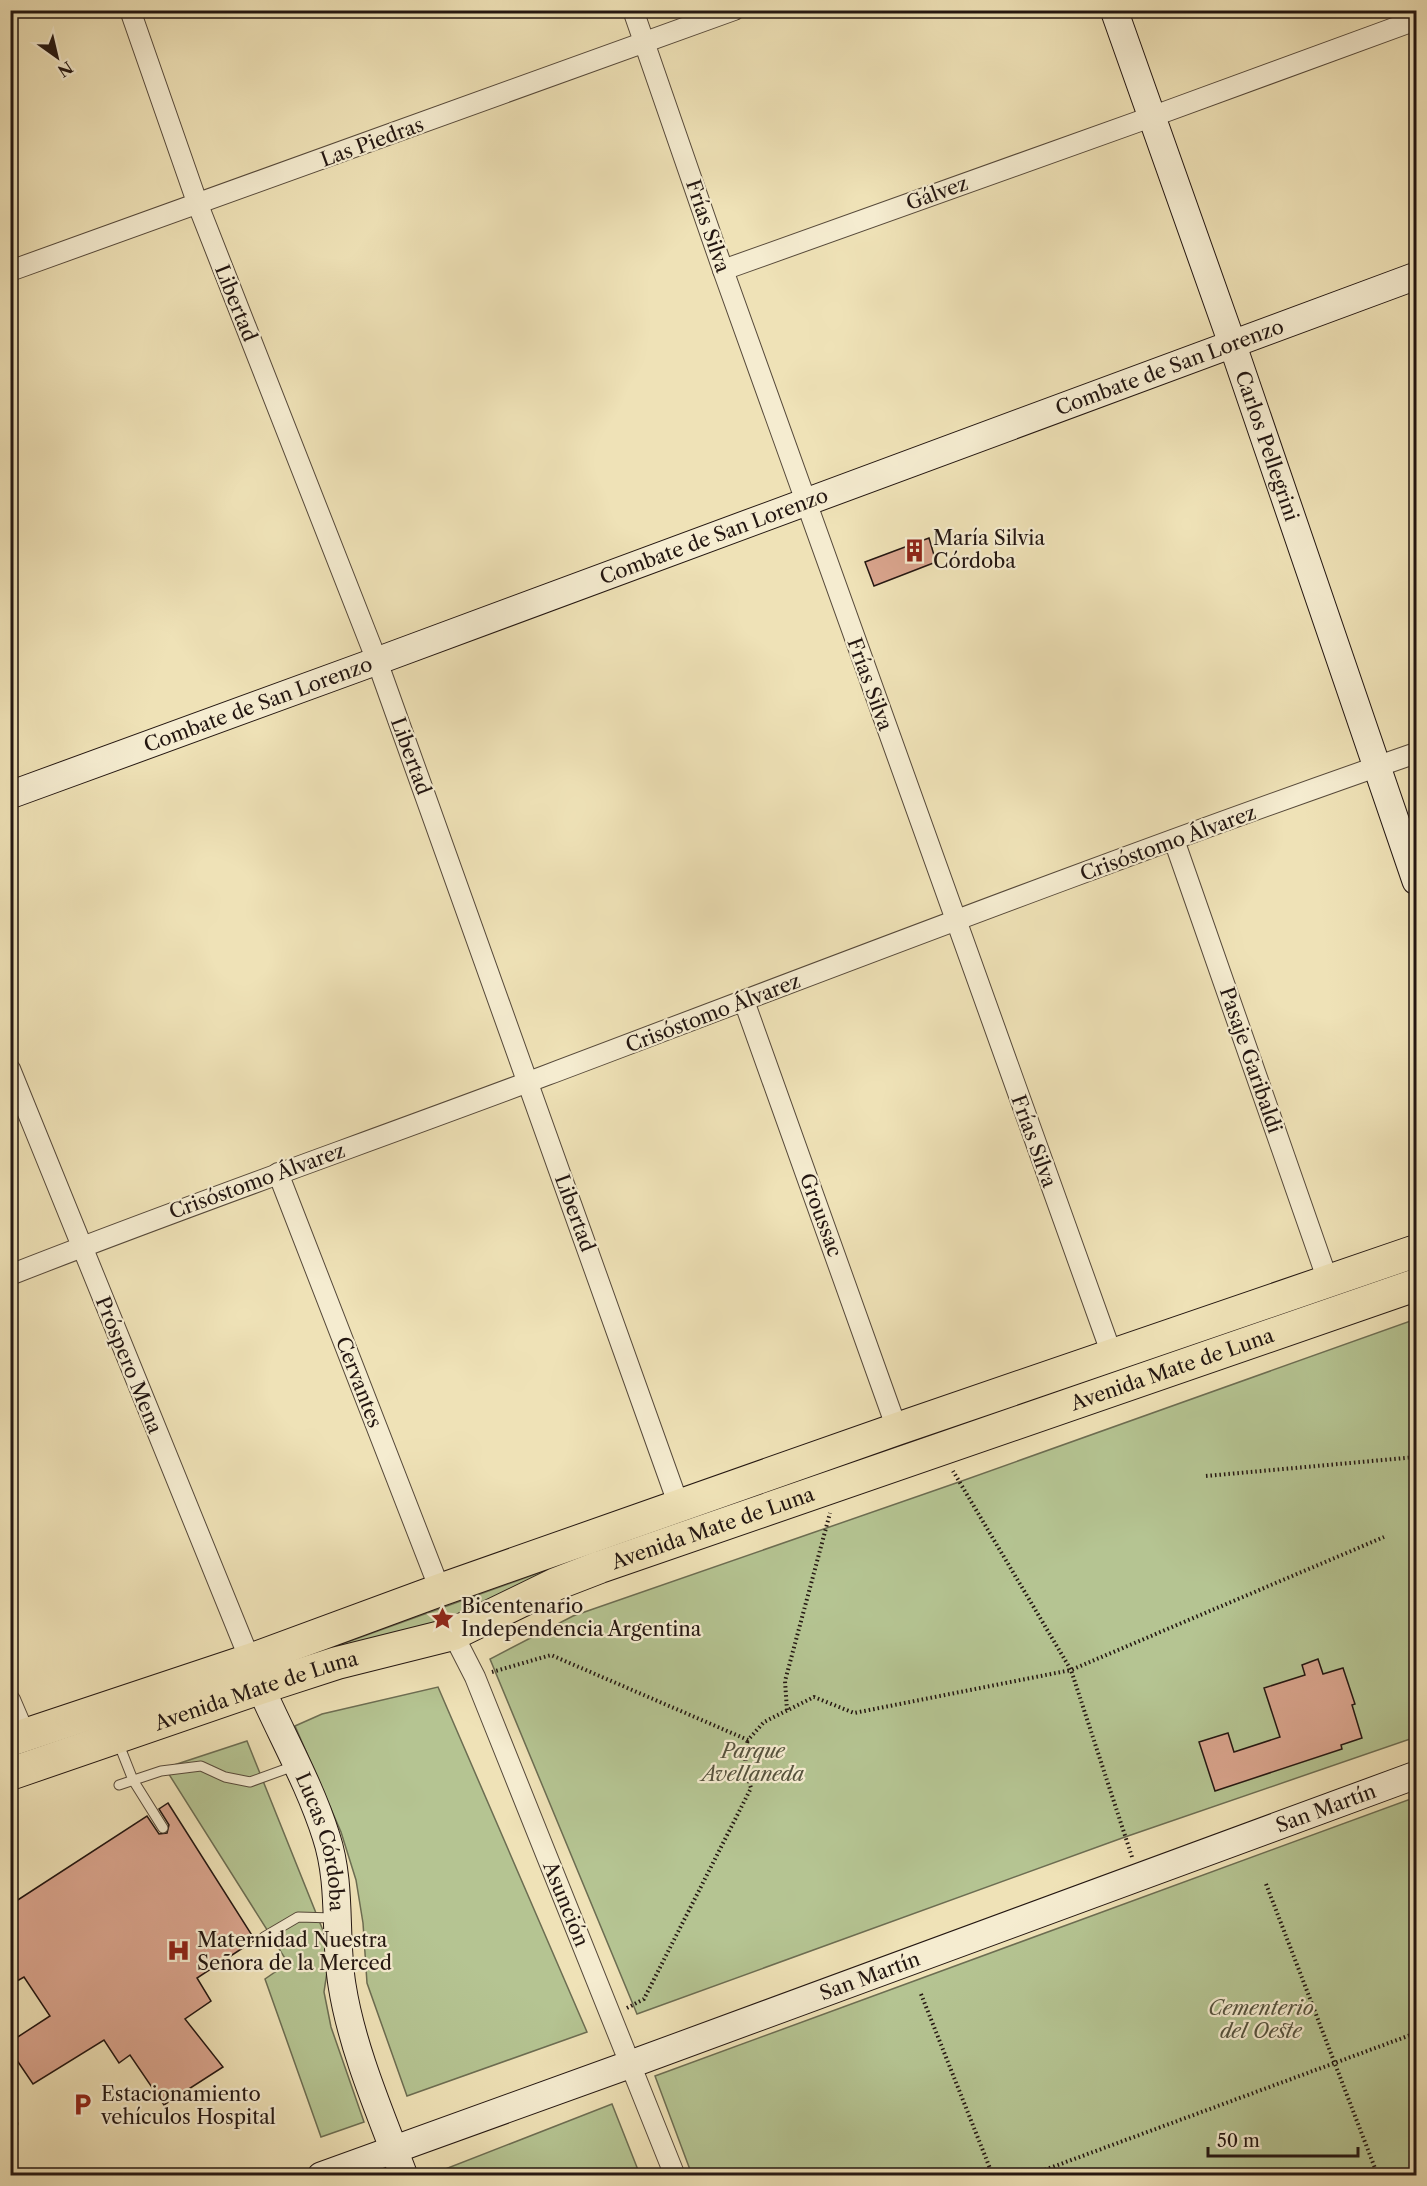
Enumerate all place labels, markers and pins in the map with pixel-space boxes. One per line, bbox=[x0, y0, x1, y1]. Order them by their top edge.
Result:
place label: María Silvia Córdoba bbox=[933, 526, 1045, 573]
building icon: María Silvia Córdoba bbox=[902, 537, 928, 563]
place label: Bicentenario Independencia Argentina bbox=[461, 1594, 702, 1641]
place icon: Bicentenario Independencia Argentina bbox=[430, 1605, 456, 1631]
place label: Maternidad Nuestra Señora de la Merced bbox=[197, 1928, 392, 1975]
hospital icon: Maternidad Nuestra Señora de la Merced bbox=[166, 1938, 192, 1964]
place label: Estacionamiento vehículos Hospital bbox=[100, 2082, 276, 2129]
parking icon: Estacionamiento vehículos Hospital bbox=[70, 2092, 96, 2118]

